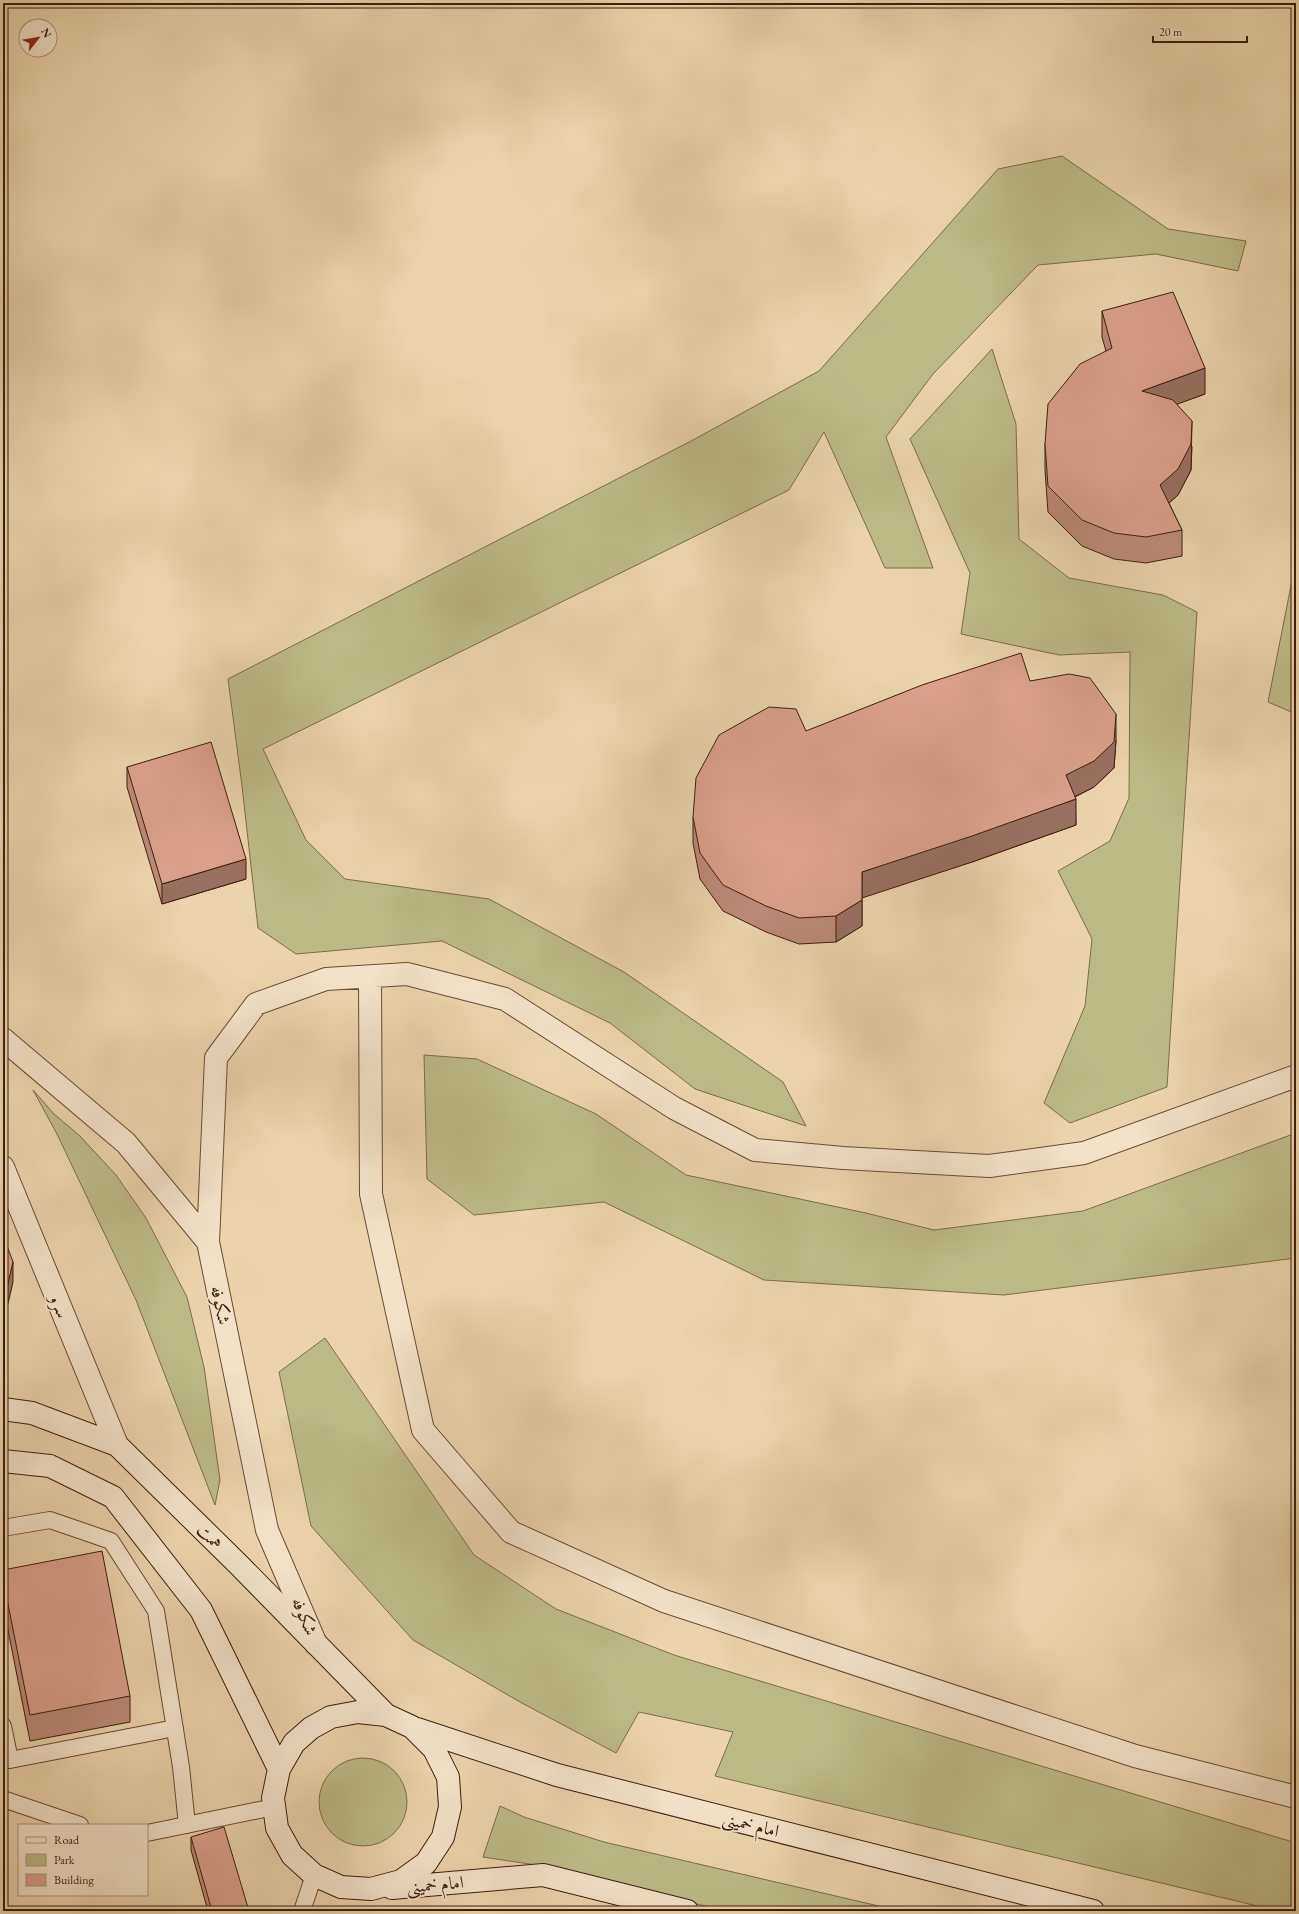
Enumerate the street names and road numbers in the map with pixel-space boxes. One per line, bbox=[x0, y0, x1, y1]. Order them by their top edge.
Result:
street label: شکوفه bbox=[206, 1283, 236, 1327]
street label: سرو bbox=[43, 1289, 75, 1322]
street label: همت bbox=[192, 1518, 228, 1554]
street label: شکوفه bbox=[287, 1593, 323, 1639]
street label: امام خمینی bbox=[719, 1806, 782, 1847]
street label: امام خمینی bbox=[405, 1870, 465, 1903]

